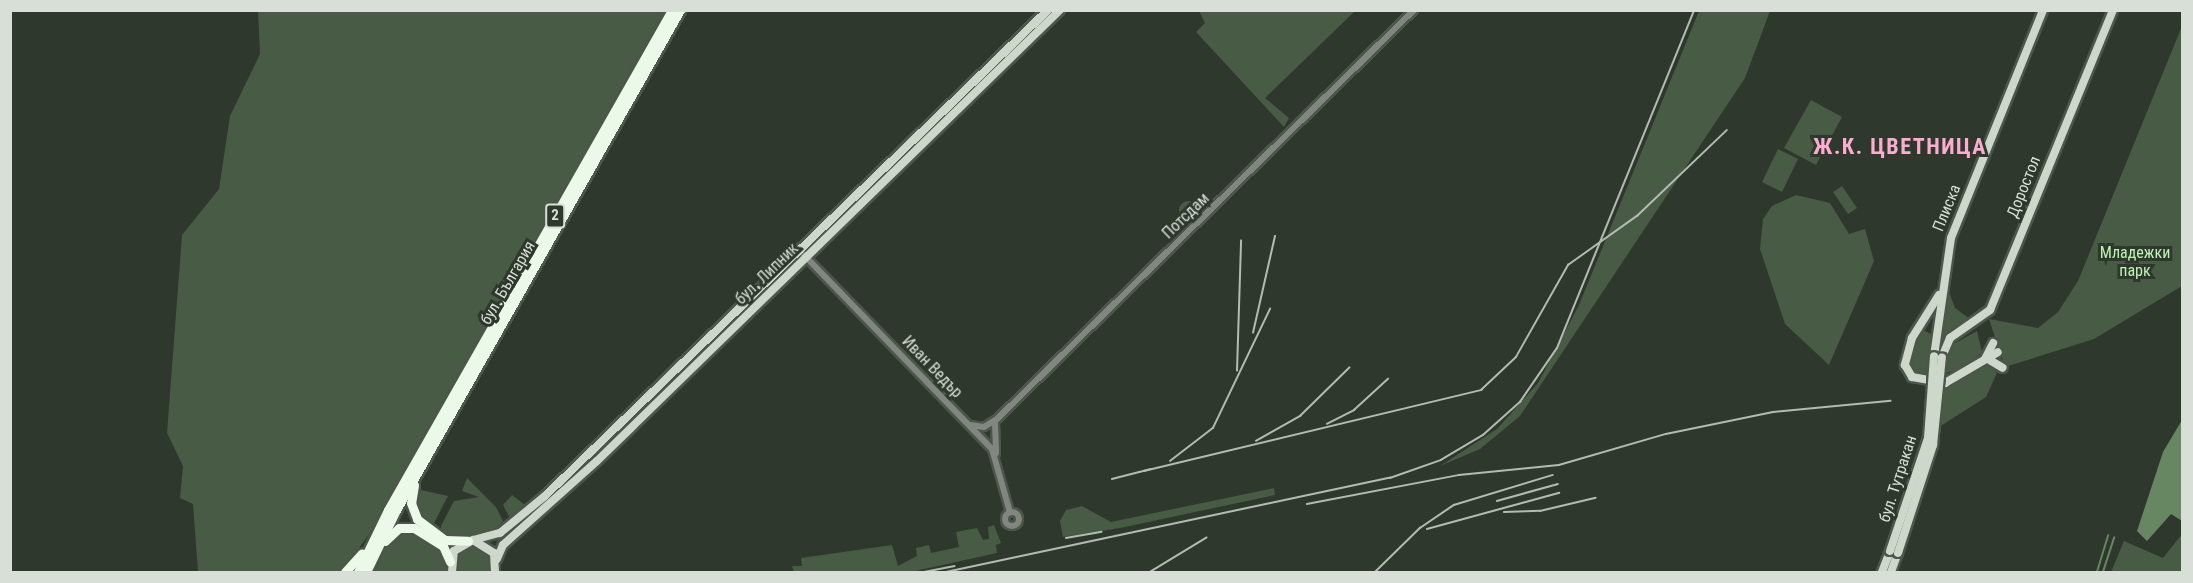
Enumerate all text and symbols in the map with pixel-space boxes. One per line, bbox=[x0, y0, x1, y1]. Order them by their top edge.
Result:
district label: Ж.К. ЦВЕТНИЦА bbox=[1813, 134, 1987, 160]
street label: Доростол bbox=[2003, 154, 2045, 220]
street label: Плиска bbox=[1929, 182, 1965, 234]
street label: Потсдам bbox=[1158, 189, 1214, 243]
road number: 2 bbox=[544, 204, 566, 228]
street label: бул. България bbox=[476, 238, 540, 328]
street label: бул. Липник bbox=[731, 239, 803, 309]
park label: Младежки парк bbox=[2100, 243, 2170, 281]
street label: Иван Ведър bbox=[898, 332, 966, 402]
street label: бул. Тутракан bbox=[1875, 433, 1921, 525]

